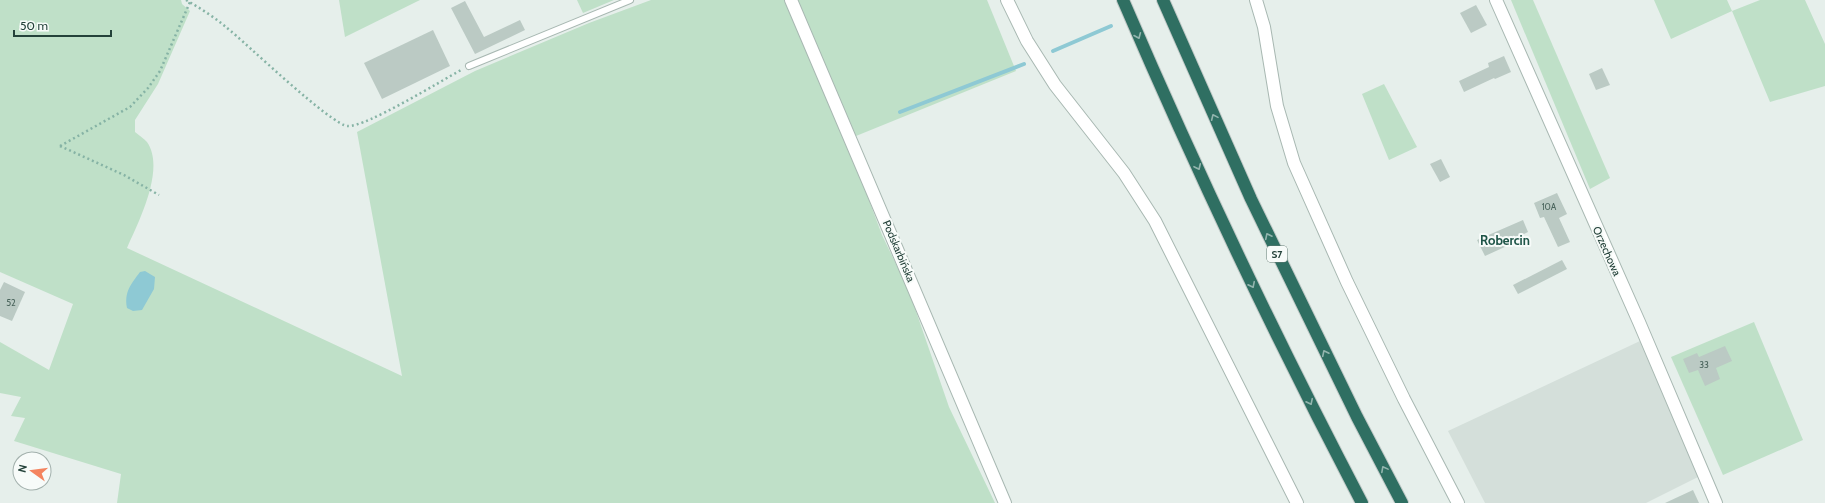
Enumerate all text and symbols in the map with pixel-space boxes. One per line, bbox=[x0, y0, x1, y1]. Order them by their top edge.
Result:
scale bar bbox=[14, 12, 111, 38]
text: 50 m bbox=[20, 18, 48, 33]
one-way arrow bbox=[1133, 31, 1141, 39]
one-way arrow bbox=[1211, 114, 1219, 121]
one-way arrow bbox=[1193, 162, 1201, 170]
house number: 10A bbox=[1542, 201, 1557, 212]
street label: Podskarbińska bbox=[880, 218, 919, 285]
street label: Orzechowa bbox=[1590, 224, 1624, 279]
one-way arrow bbox=[1265, 232, 1273, 240]
district label: Robercin bbox=[1480, 232, 1530, 248]
road number: S7 bbox=[1267, 246, 1287, 262]
one-way arrow bbox=[1247, 280, 1255, 288]
house number: 52 bbox=[6, 297, 16, 308]
one-way arrow bbox=[1322, 349, 1330, 357]
house number: 33 bbox=[1699, 359, 1709, 370]
one-way arrow bbox=[1305, 397, 1312, 405]
north arrow bbox=[12, 451, 52, 491]
text: N bbox=[15, 463, 30, 474]
one-way arrow bbox=[1381, 465, 1389, 473]

